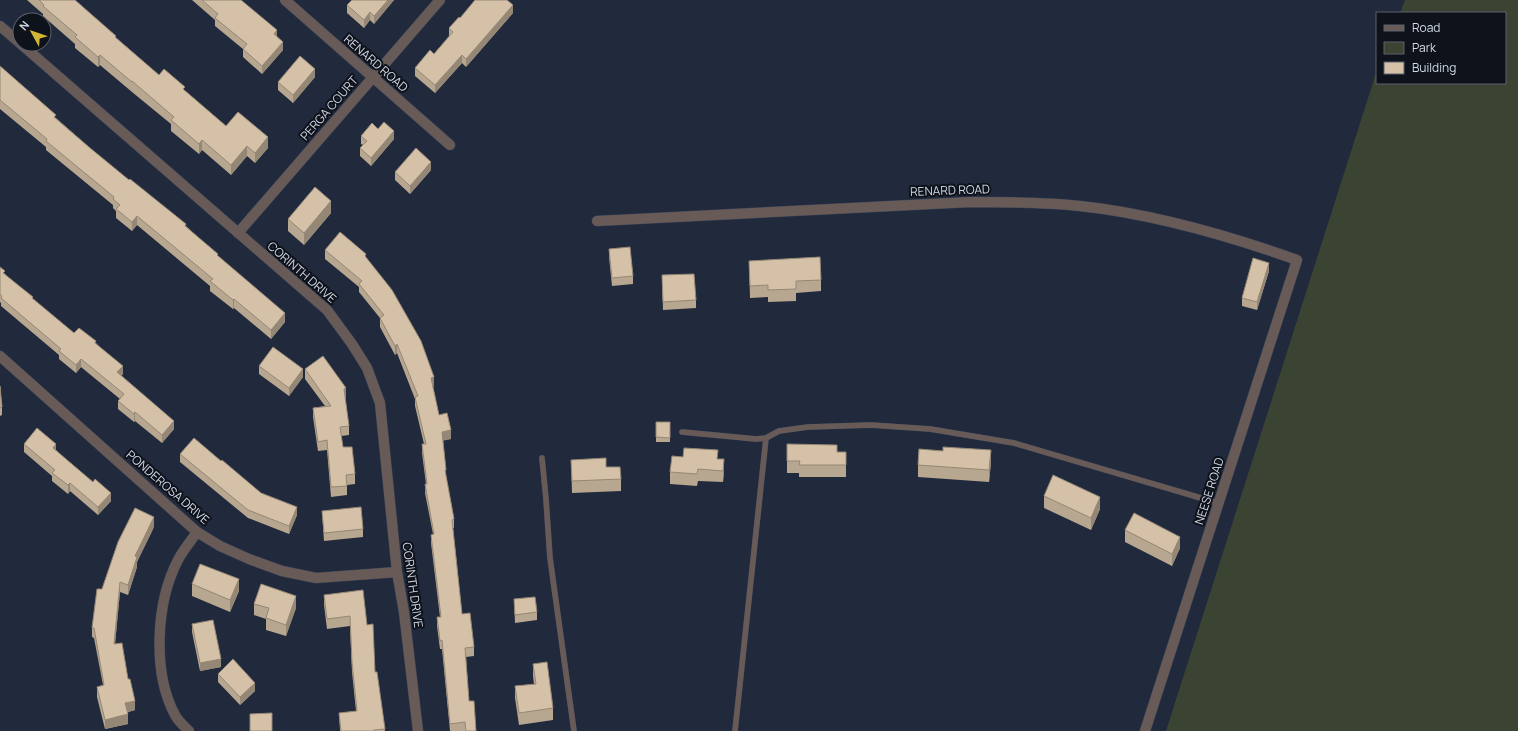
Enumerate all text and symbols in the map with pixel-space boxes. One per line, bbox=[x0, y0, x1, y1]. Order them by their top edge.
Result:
north arrow bbox=[12, 12, 52, 52]
legend bbox=[1376, 12, 1506, 84]
text: N bbox=[16, 17, 32, 33]
text: Road bbox=[1412, 19, 1440, 36]
street label: RENARD ROAD bbox=[340, 30, 412, 96]
text: Park bbox=[1412, 39, 1437, 56]
text: Building bbox=[1412, 59, 1456, 76]
street label: PERGA COURT bbox=[296, 71, 362, 144]
street label: RENARD ROAD bbox=[910, 180, 990, 200]
street label: CORINTH DRIVE bbox=[264, 237, 340, 307]
street label: PONDEROSA DRIVE bbox=[123, 446, 213, 528]
street label: NEESE ROAD bbox=[1190, 455, 1228, 527]
street label: CORINTH DRIVE bbox=[399, 541, 427, 629]

